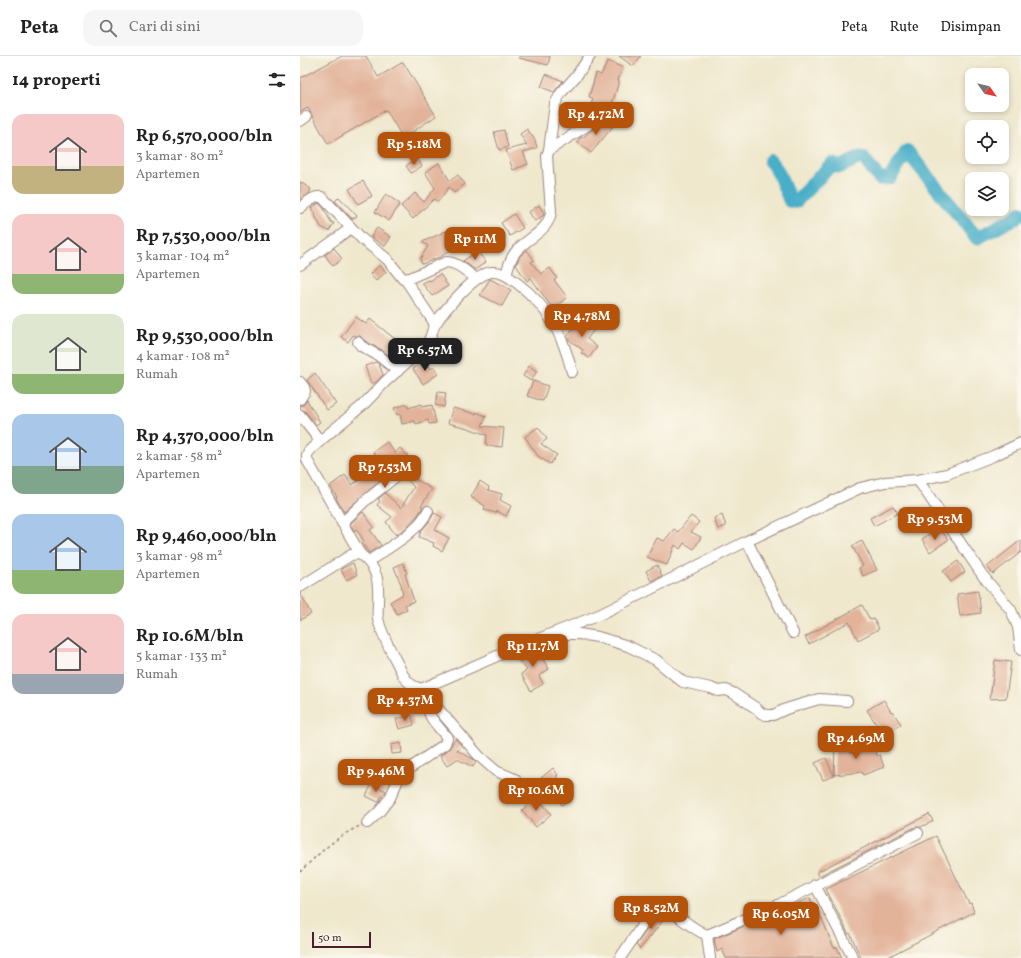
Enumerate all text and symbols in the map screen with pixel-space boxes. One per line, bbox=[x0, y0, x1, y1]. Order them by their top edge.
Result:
search box bbox=[83, 10, 363, 46]
text: Peta bbox=[20, 15, 59, 41]
icon: search bbox=[97, 17, 119, 39]
text: Cari di sini bbox=[129, 17, 200, 38]
text: Peta bbox=[841, 18, 868, 37]
text: Rute bbox=[890, 18, 919, 37]
text: Disimpan bbox=[941, 18, 1001, 37]
north arrow bbox=[965, 68, 1009, 112]
map controls bbox=[965, 68, 1009, 216]
text: 14 properti bbox=[12, 69, 101, 92]
icon: filters bbox=[266, 69, 288, 91]
pin: Rp 4.72M bbox=[555, 102, 637, 136]
text: Rp 4.72M bbox=[568, 106, 624, 124]
button: locate bbox=[965, 120, 1009, 164]
text: Rp 6,570,000/bln bbox=[136, 125, 273, 148]
icon: home bbox=[44, 130, 92, 178]
pin: Rp 5.18M bbox=[373, 132, 455, 166]
text: Rp 5.18M bbox=[387, 136, 441, 154]
text: 3 kamar · 80 m² bbox=[136, 148, 223, 166]
text: Apartemen bbox=[136, 166, 200, 184]
button: layers bbox=[965, 172, 1009, 216]
text: Rp 7,530,000/bln bbox=[136, 225, 271, 248]
pin: Rp 11M bbox=[442, 227, 508, 261]
icon: home bbox=[44, 230, 92, 278]
text: Rp 11M bbox=[454, 231, 496, 249]
text: 3 kamar · 104 m² bbox=[136, 248, 229, 266]
text: Apartemen bbox=[136, 266, 200, 284]
pin: Rp 4.78M bbox=[541, 304, 623, 338]
text: Rp 4.78M bbox=[554, 308, 610, 326]
text: Rp 9,530,000/bln bbox=[136, 325, 274, 348]
icon: home bbox=[44, 330, 92, 378]
pin: Rp 6.57M bbox=[384, 338, 466, 372]
text: Rp 6.57M bbox=[397, 342, 453, 360]
text: 4 kamar · 108 m² bbox=[136, 348, 229, 366]
text: Rumah bbox=[136, 366, 178, 384]
text: Rp 4,370,000/bln bbox=[136, 425, 274, 448]
icon: home bbox=[44, 430, 92, 478]
text: 2 kamar · 58 m² bbox=[136, 448, 222, 466]
pin: Rp 7.53M bbox=[344, 455, 426, 489]
text: Rp 7.53M bbox=[358, 459, 412, 477]
text: Apartemen bbox=[136, 466, 200, 484]
pin: Rp 9.53M bbox=[894, 507, 976, 541]
text: Rp 9.53M bbox=[907, 511, 963, 529]
text: Rp 9,460,000/bln bbox=[136, 525, 277, 548]
icon: home bbox=[44, 530, 92, 578]
text: 3 kamar · 98 m² bbox=[136, 548, 222, 566]
text: Apartemen bbox=[136, 566, 200, 584]
text: Rp 10.6M/bln bbox=[136, 625, 244, 648]
icon: home bbox=[44, 630, 92, 678]
pin: Rp 11.7M bbox=[492, 634, 574, 668]
text: Rp 11.7M bbox=[507, 638, 559, 656]
text: 5 kamar · 133 m² bbox=[136, 648, 227, 666]
text: Rumah bbox=[136, 666, 178, 684]
pin: Rp 4.37M bbox=[364, 688, 446, 722]
text: Rp 4.37M bbox=[377, 692, 433, 710]
pin: Rp 4.69M bbox=[815, 726, 897, 760]
text: Rp 4.69M bbox=[827, 730, 885, 748]
pin: Rp 9.46M bbox=[335, 759, 417, 793]
text: Rp 9.46M bbox=[347, 763, 405, 781]
pin: Rp 10.6M bbox=[495, 778, 577, 812]
text: Rp 10.6M bbox=[508, 782, 564, 800]
pin: Rp 8.52M bbox=[610, 896, 692, 930]
text: Rp 8.52M bbox=[623, 900, 679, 918]
pin: Rp 6.05M bbox=[740, 902, 822, 936]
text: Rp 6.05M bbox=[752, 906, 810, 924]
scale bar bbox=[312, 930, 371, 949]
text: 50 m bbox=[318, 931, 342, 946]

